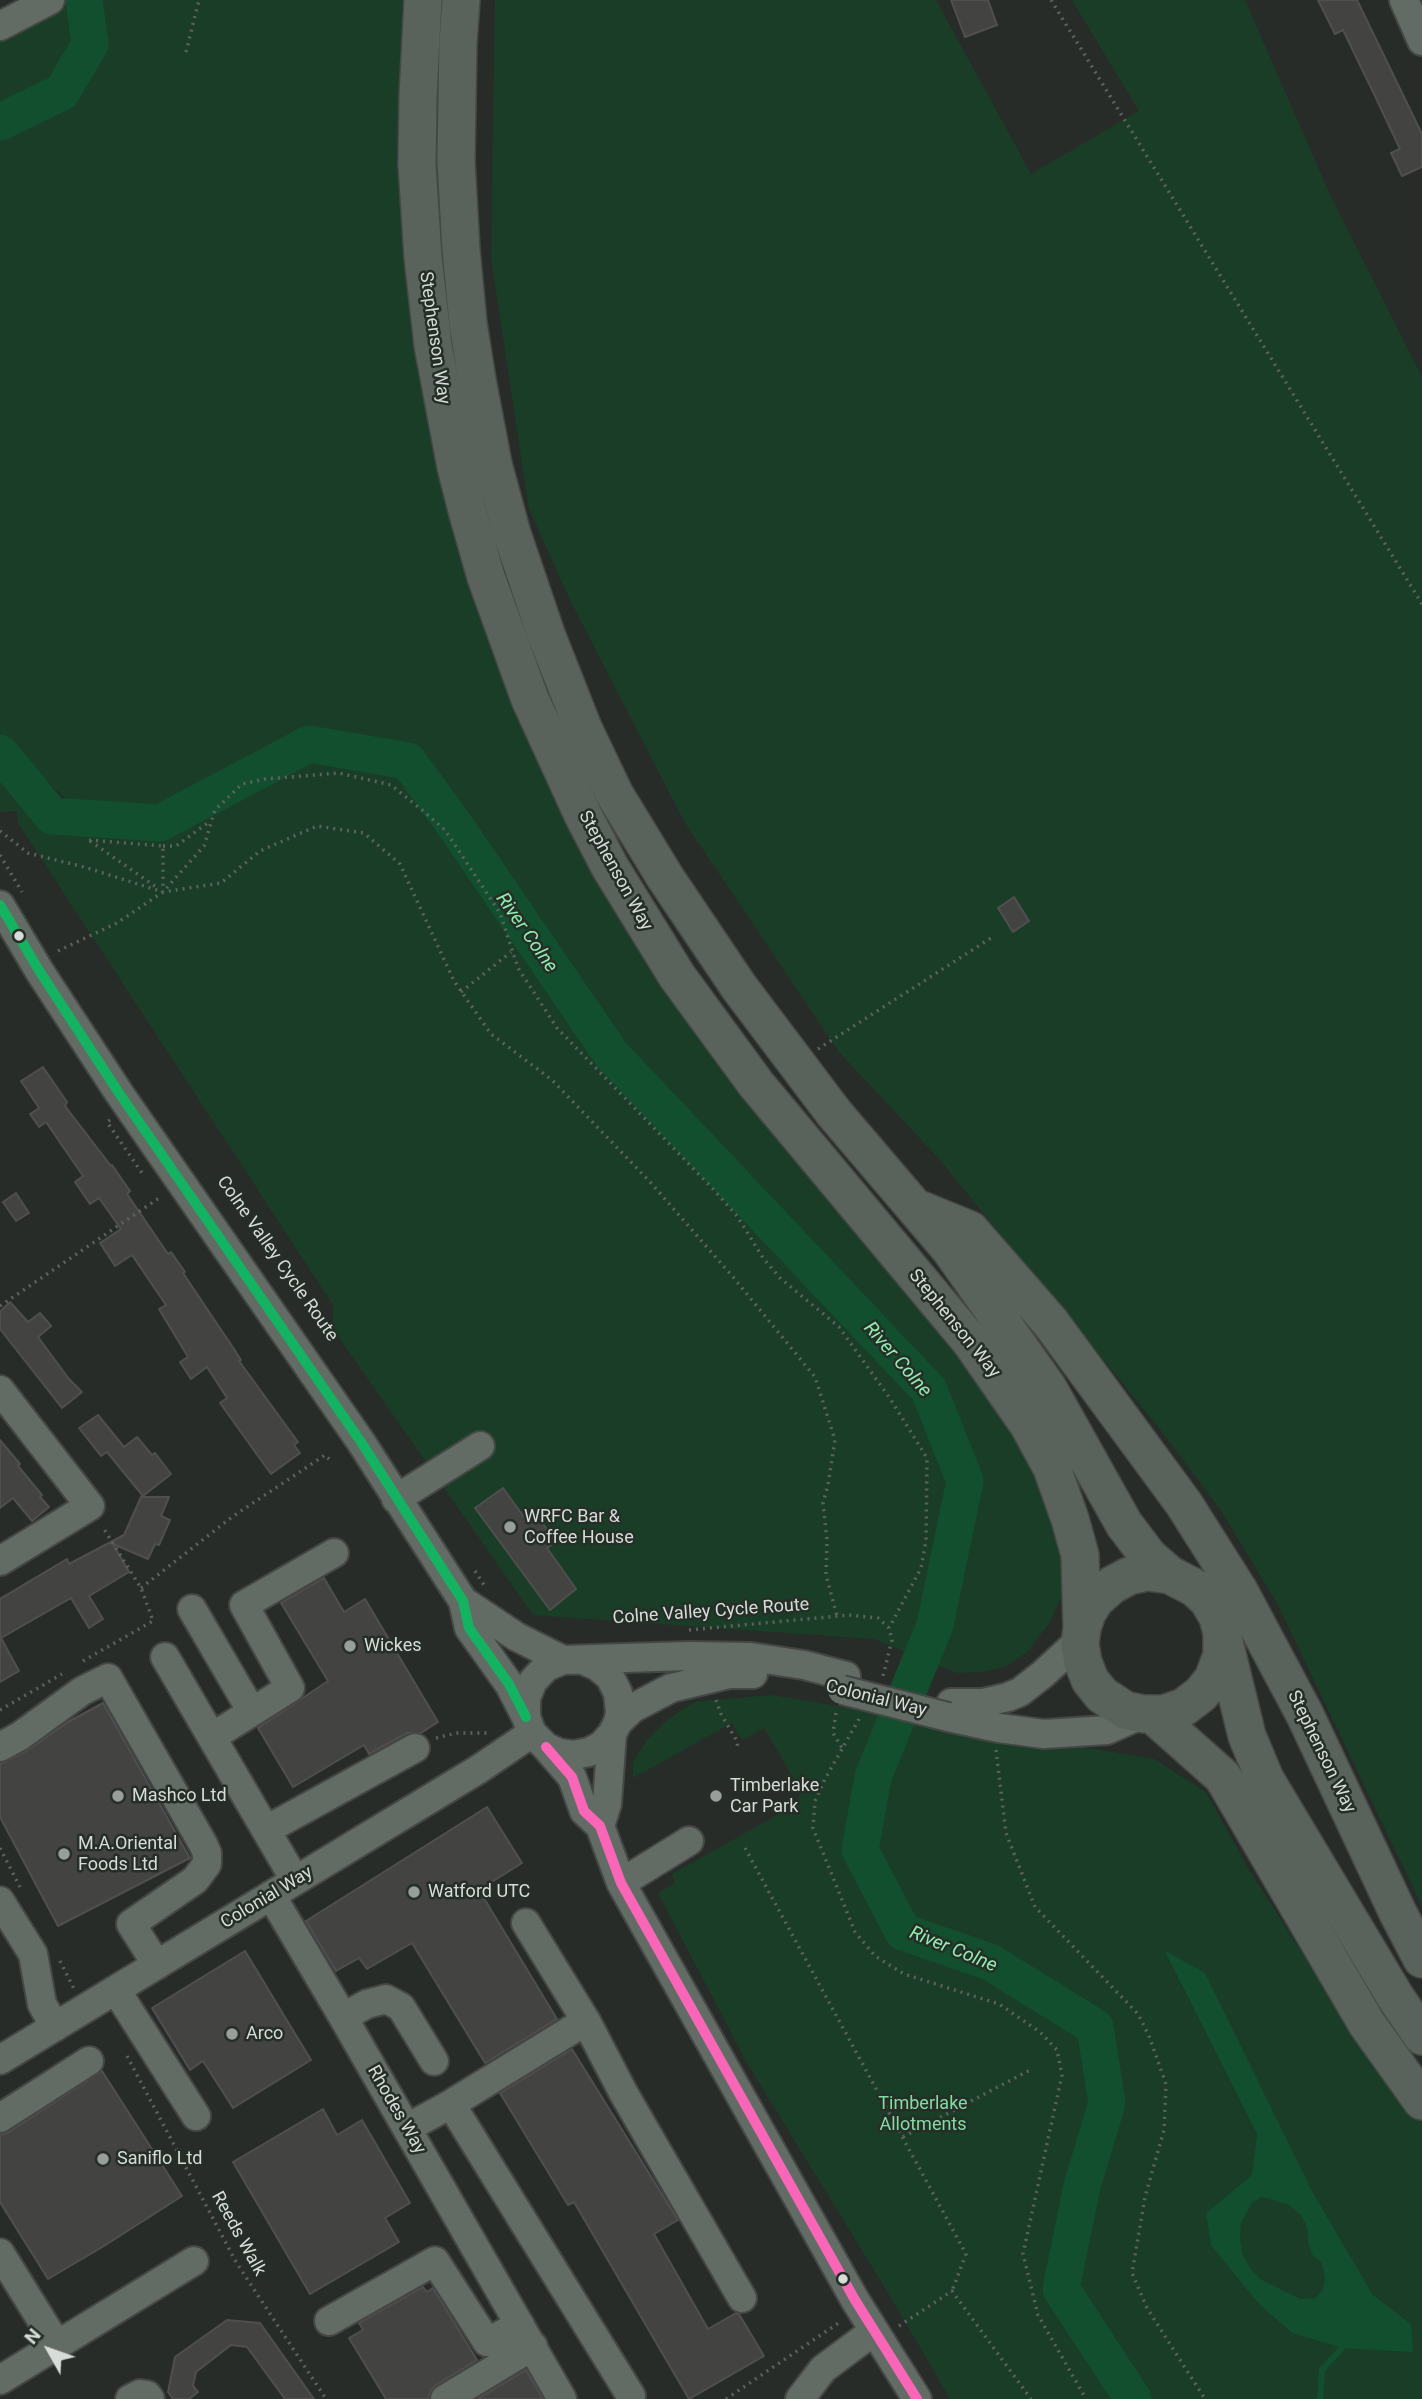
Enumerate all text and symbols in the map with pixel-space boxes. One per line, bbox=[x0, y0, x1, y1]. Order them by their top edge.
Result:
street label: Stephenson Way bbox=[414, 270, 454, 406]
street label: Stephenson Way bbox=[573, 807, 657, 935]
water label: River Colne bbox=[490, 889, 562, 977]
unlabelled marker bbox=[12, 929, 26, 943]
street label: Colne Valley Cycle Route bbox=[212, 1172, 342, 1346]
street label: Stephenson Way bbox=[904, 1265, 1004, 1383]
water label: River Colne bbox=[858, 1318, 936, 1402]
place label: WRFC Bar & Coffee House bbox=[524, 1506, 634, 1548]
marker: WRFC Bar & Coffee House bbox=[502, 1519, 518, 1535]
street label: Colne Valley Cycle Route bbox=[612, 1594, 810, 1630]
place label: Wickes bbox=[364, 1635, 422, 1657]
marker: Wickes bbox=[342, 1638, 358, 1654]
street label: Colonial Way bbox=[823, 1676, 929, 1722]
street label: Stephenson Way bbox=[1282, 1687, 1360, 1817]
place label: Timberlake Car Park bbox=[730, 1775, 819, 1817]
place label: Mashco Ltd bbox=[132, 1785, 227, 1807]
marker: Mashco Ltd bbox=[110, 1788, 126, 1804]
marker: Timberlake Car Park bbox=[708, 1788, 724, 1804]
place label: M.A.Oriental Foods Ltd bbox=[78, 1833, 177, 1876]
marker: M.A.Oriental Foods Ltd bbox=[56, 1846, 72, 1862]
street label: Colonial Way bbox=[217, 1862, 317, 1934]
place label: Watford UTC bbox=[428, 1881, 530, 1903]
marker: Watford UTC bbox=[406, 1884, 422, 1900]
water label: River Colne bbox=[906, 1922, 1000, 1978]
place label: Arco bbox=[246, 2023, 283, 2045]
marker: Arco bbox=[224, 2026, 240, 2042]
street label: Rhodes Way bbox=[362, 2062, 430, 2158]
park label: Timberlake Allotments bbox=[878, 2093, 968, 2136]
place label: Saniflo Ltd bbox=[117, 2148, 202, 2170]
marker: Saniflo Ltd bbox=[95, 2151, 111, 2167]
street label: Reeds Walk bbox=[206, 2188, 270, 2280]
unlabelled marker bbox=[836, 2272, 850, 2286]
north arrow bbox=[14, 2315, 84, 2385]
text: N bbox=[19, 2324, 46, 2349]

